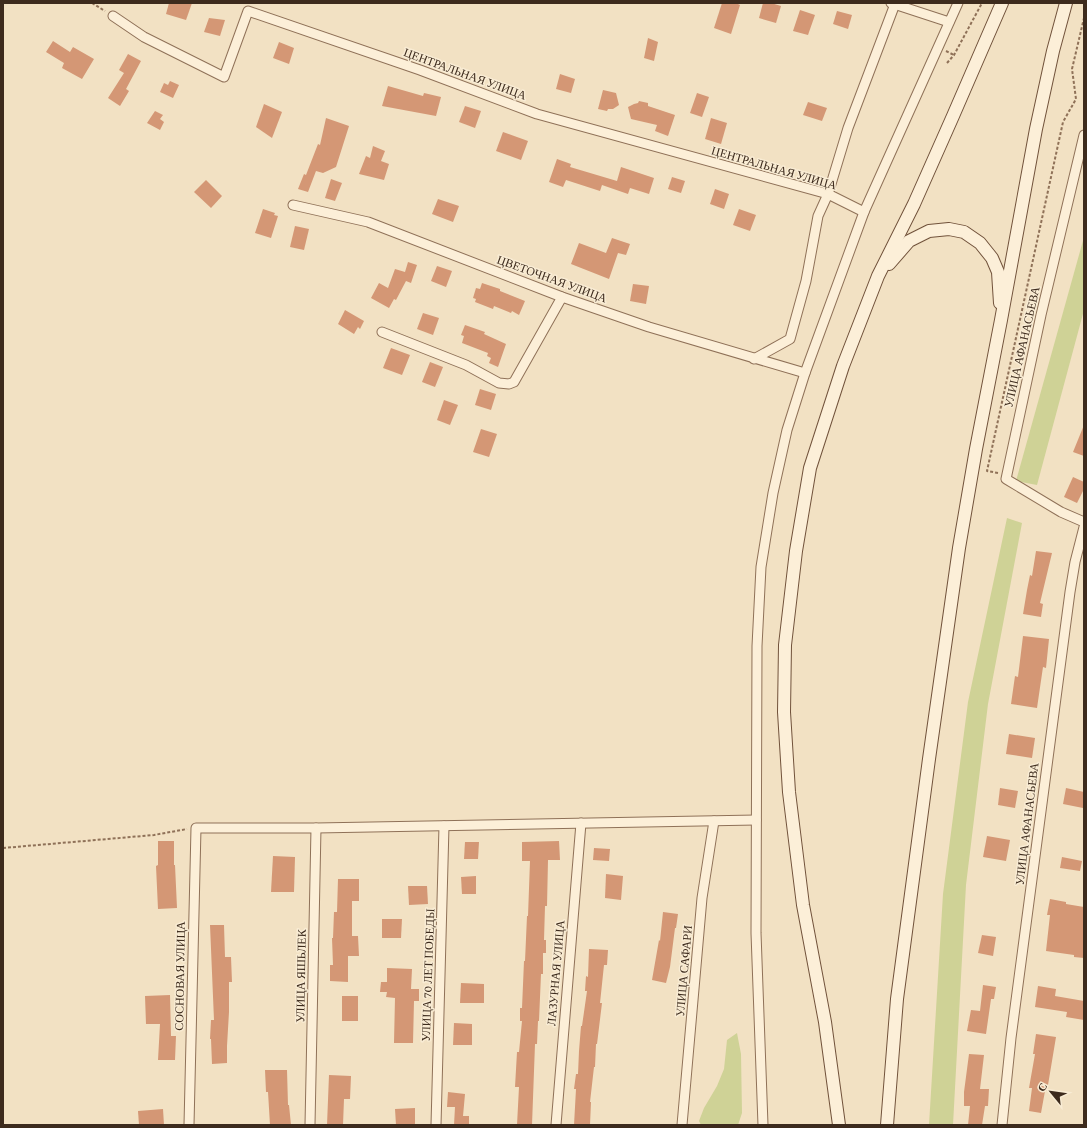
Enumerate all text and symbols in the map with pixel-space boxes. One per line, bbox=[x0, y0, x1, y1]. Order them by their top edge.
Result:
street label: ЦЕНТРАЛЬНАЯ УЛИЦА bbox=[402, 45, 529, 103]
street label: ЦЕНТРАЛЬНАЯ УЛИЦА bbox=[710, 143, 839, 193]
street label: ЦВЕТОЧНАЯ УЛИЦА bbox=[495, 253, 609, 306]
street label: УЛИЦА АФАНАСЬЕВА bbox=[1001, 285, 1043, 409]
street label: УЛИЦА АФАНАСЬЕВА bbox=[1013, 761, 1042, 886]
street label: УЛИЦА 70 ЛЕТ ПОБЕДЫ bbox=[419, 908, 437, 1042]
street label: ЛАЗУРНАЯ УЛИЦА bbox=[544, 919, 568, 1027]
street label: СОСНОВАЯ УЛИЦА bbox=[172, 921, 188, 1031]
street label: УЛИЦА САФАРИ bbox=[673, 924, 695, 1017]
street label: УЛИЦА ЯШЬЛЕК bbox=[293, 928, 309, 1023]
north arrow bbox=[1031, 1072, 1071, 1112]
text: С bbox=[1035, 1081, 1049, 1094]

